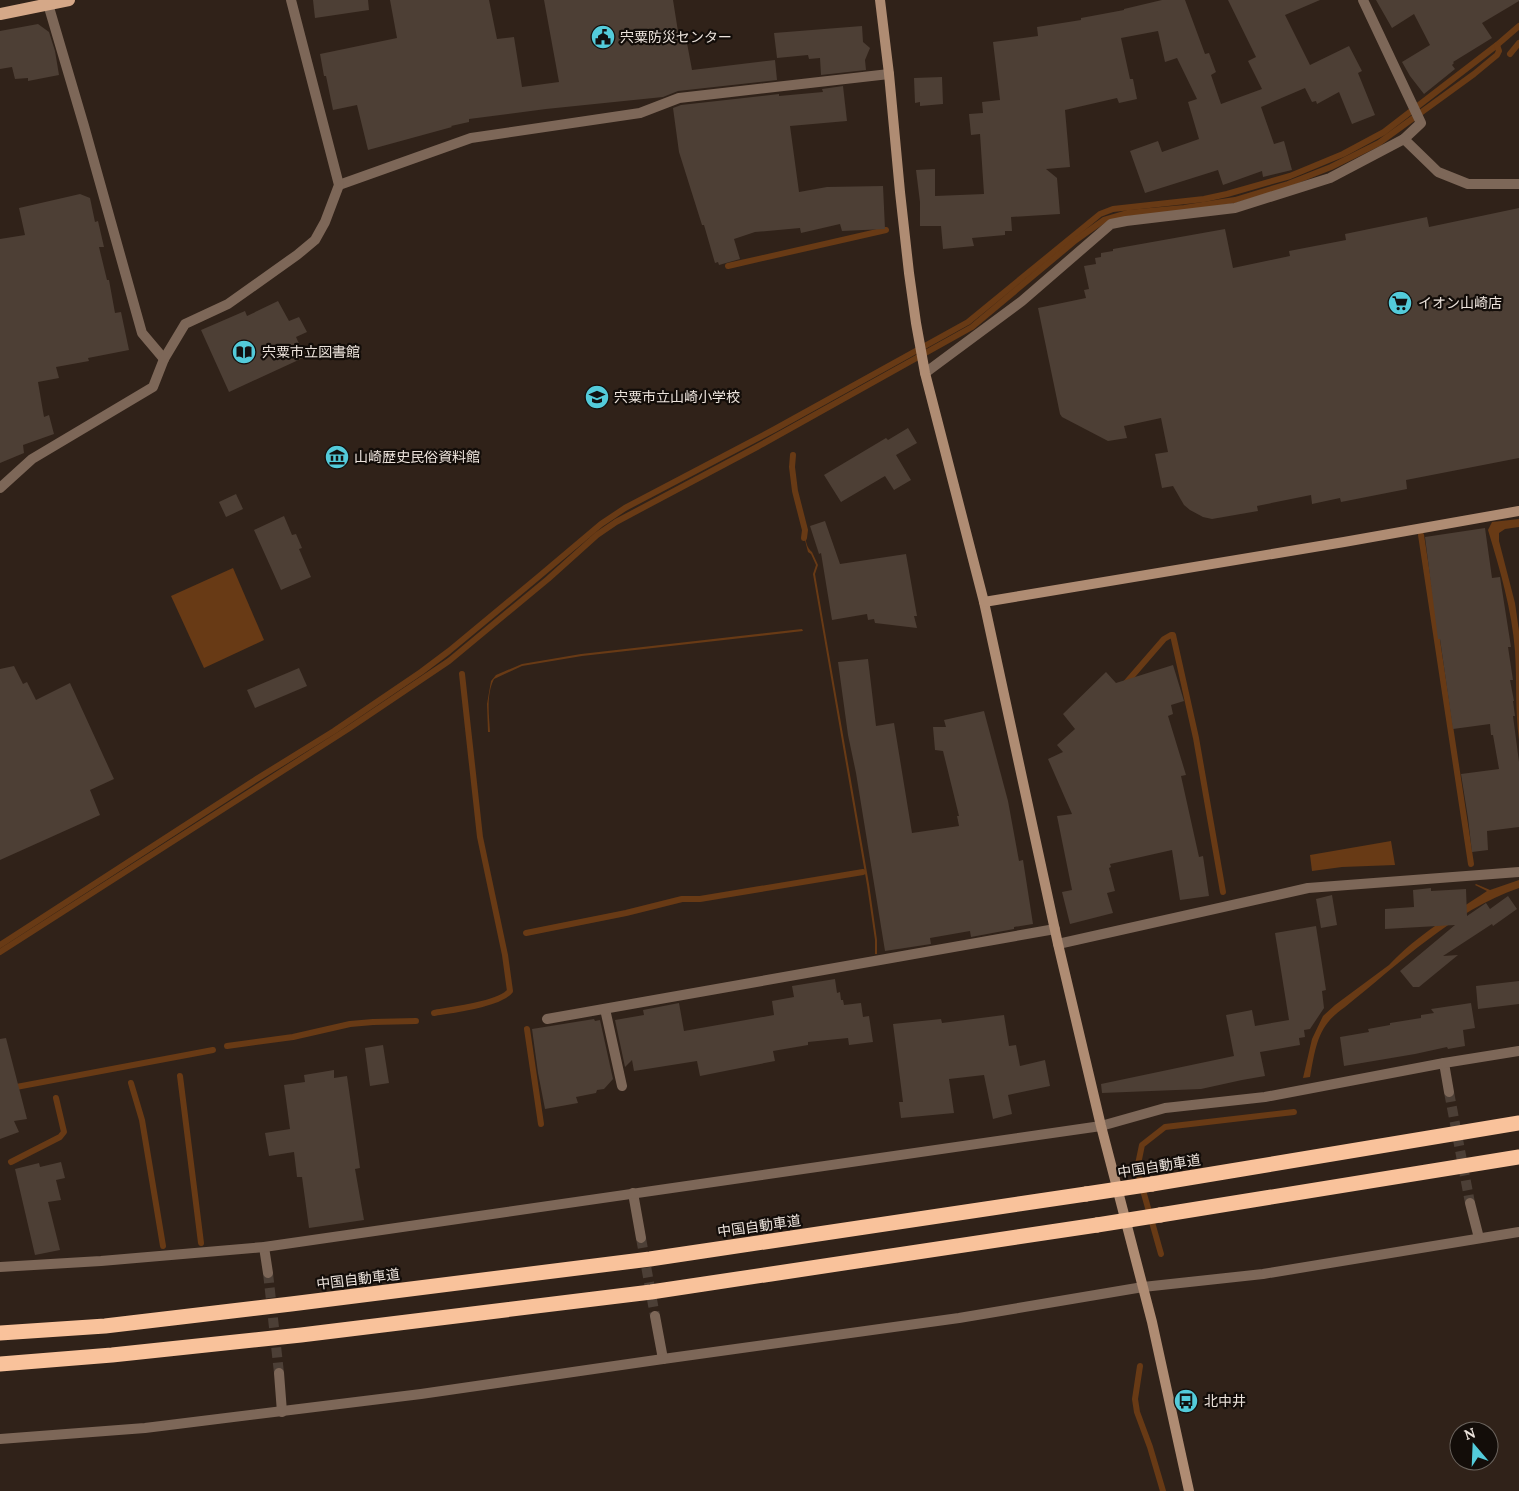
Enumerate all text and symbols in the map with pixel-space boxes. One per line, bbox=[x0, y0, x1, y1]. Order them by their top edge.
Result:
public building icon: 宍粟防災センター bbox=[590, 24, 616, 50]
place label: 宍粟防災センター bbox=[620, 28, 732, 46]
supermarket icon: イオン山崎店 bbox=[1387, 290, 1413, 316]
place label: イオン山崎店 bbox=[1418, 294, 1502, 312]
library icon: 宍粟市立図書館 bbox=[231, 339, 257, 365]
place label: 宍粟市立図書館 bbox=[262, 343, 360, 361]
school or university icon: 宍粟市立山崎小学校 bbox=[584, 384, 610, 410]
place label: 宍粟市立山崎小学校 bbox=[614, 388, 740, 406]
museum icon: 山崎歴史民俗資料館 bbox=[324, 444, 350, 470]
place label: 山崎歴史民俗資料館 bbox=[354, 448, 480, 466]
street label: 中国自動車道 bbox=[1116, 1151, 1202, 1181]
street label: 中国自動車道 bbox=[716, 1211, 802, 1241]
street label: 中国自動車道 bbox=[315, 1265, 401, 1293]
bus stop icon: 北中井 bbox=[1173, 1388, 1199, 1414]
place label: 北中井 bbox=[1204, 1392, 1246, 1410]
north arrow bbox=[1449, 1421, 1499, 1471]
text: N bbox=[1462, 1423, 1478, 1444]

